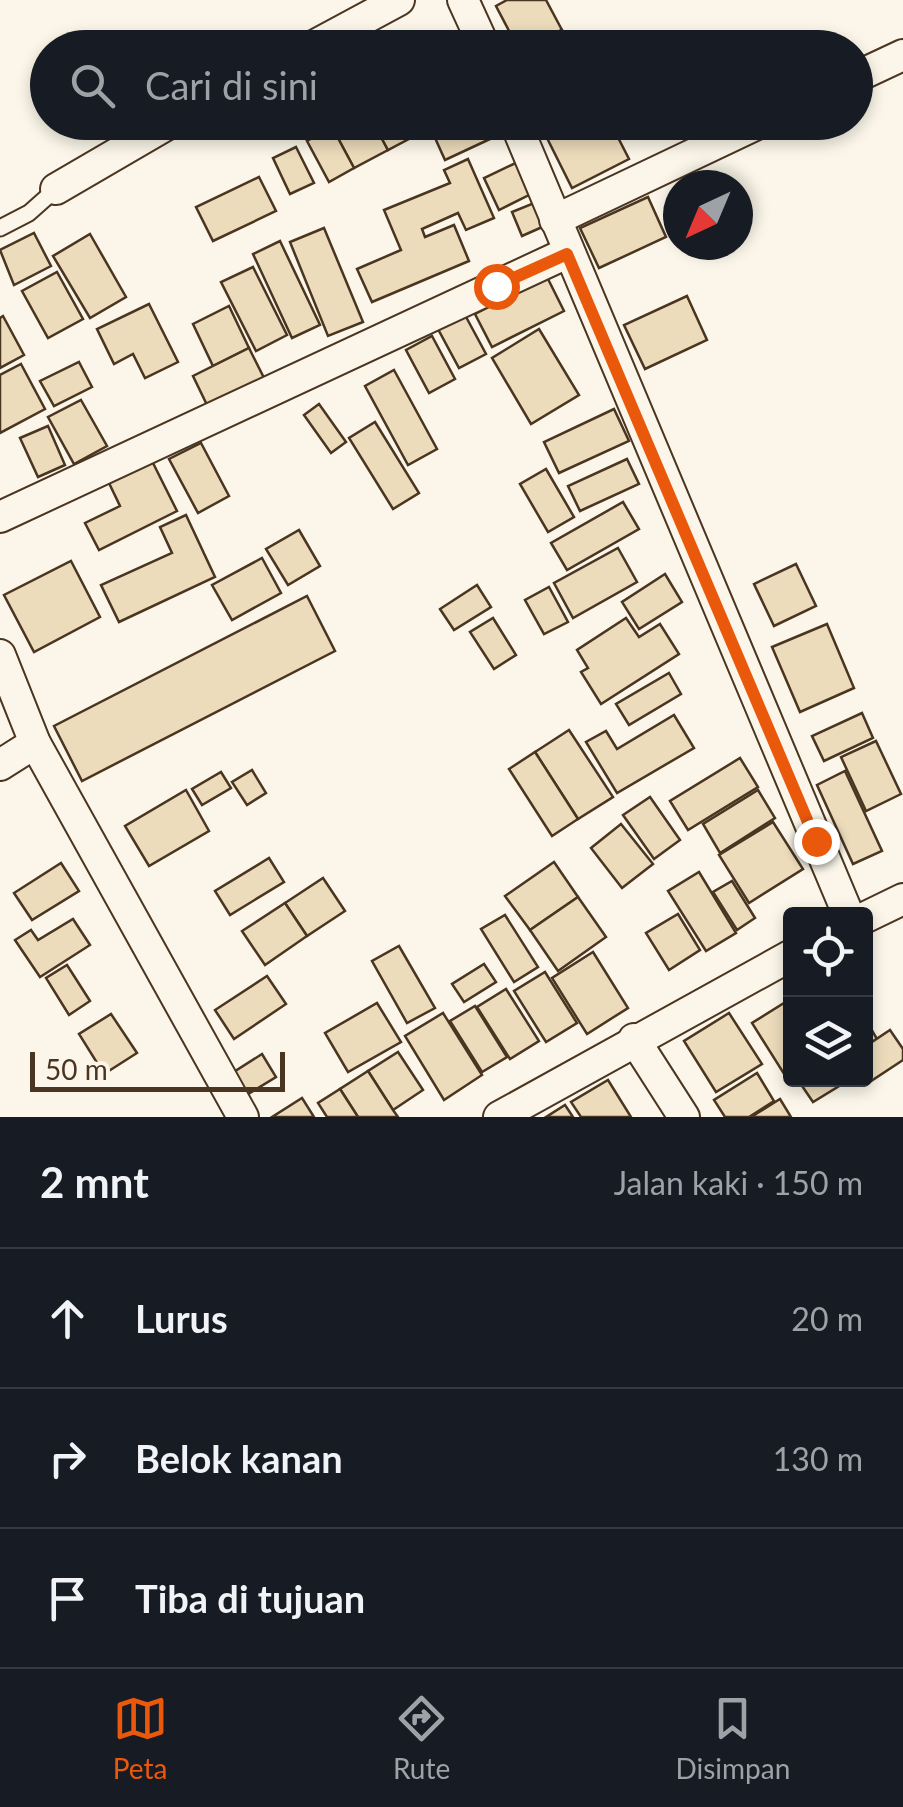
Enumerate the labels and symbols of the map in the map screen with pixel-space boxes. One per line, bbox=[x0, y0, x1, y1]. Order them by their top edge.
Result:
north arrow bbox=[663, 170, 753, 260]
route start bbox=[474, 264, 520, 310]
route end bbox=[794, 819, 840, 865]
scale bar bbox=[30, 1047, 285, 1092]

